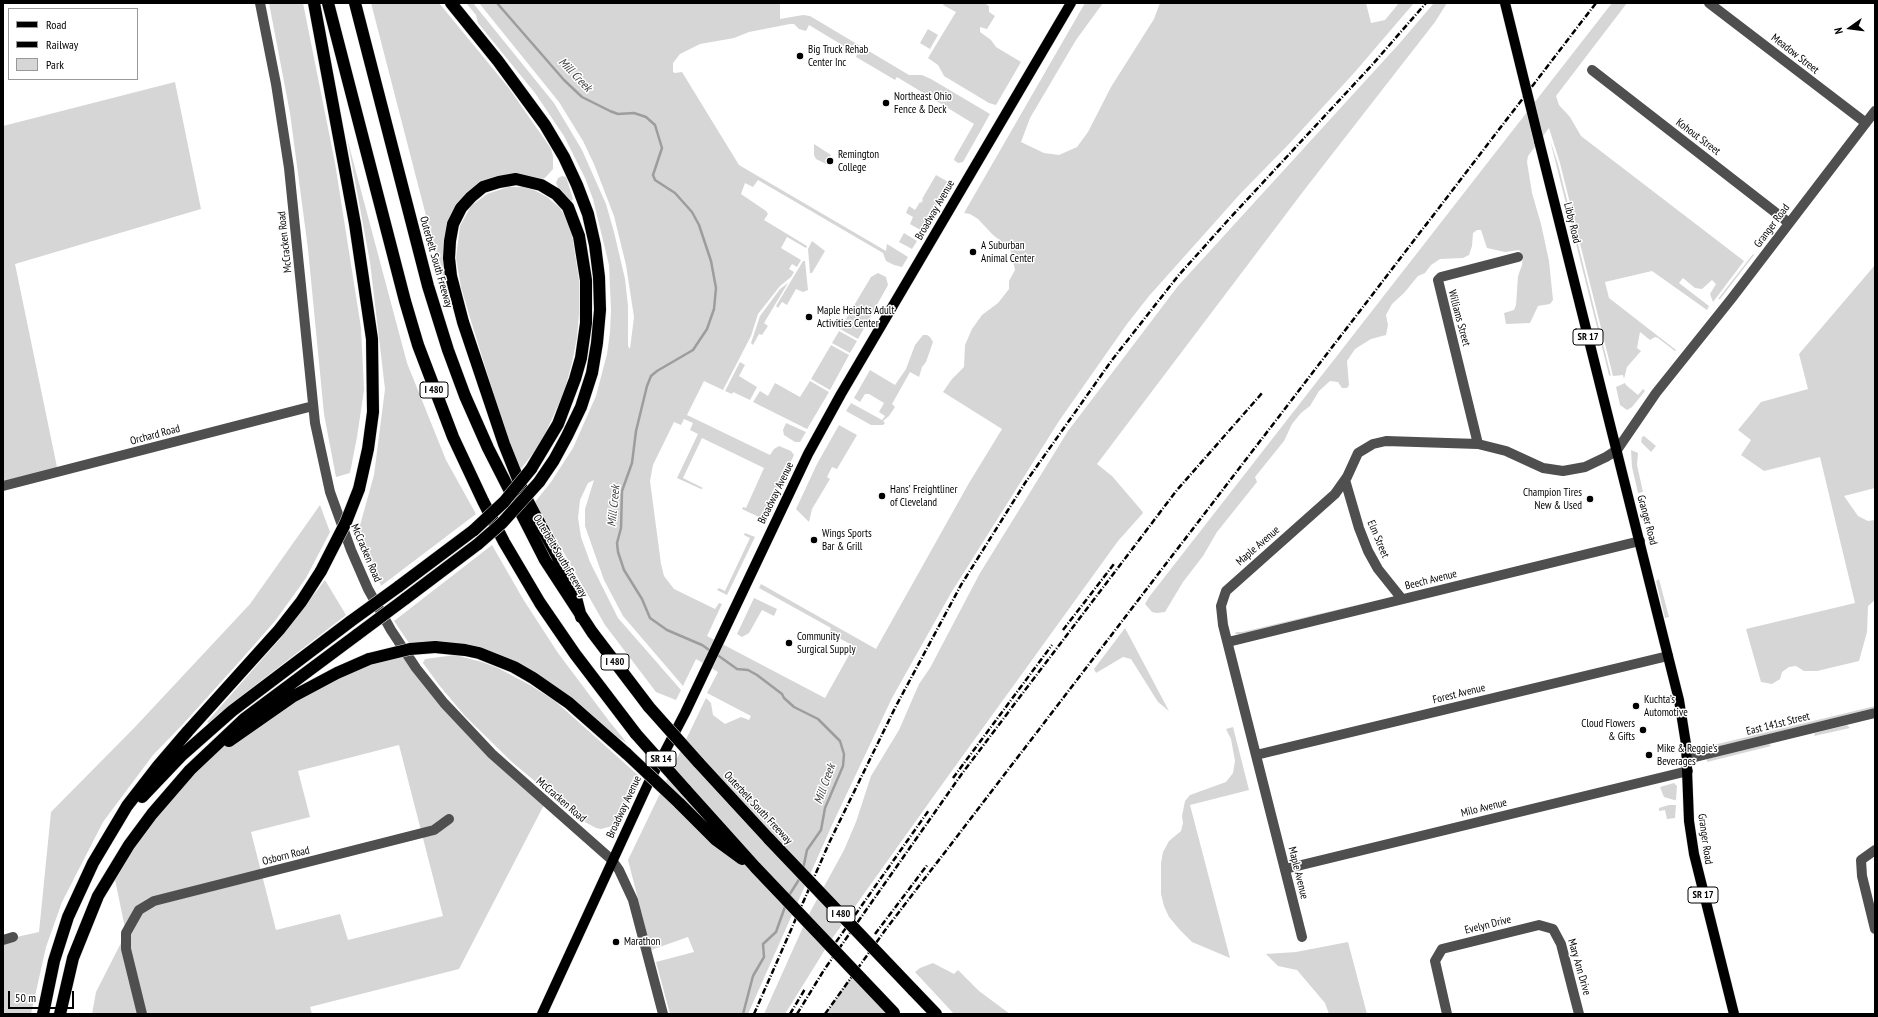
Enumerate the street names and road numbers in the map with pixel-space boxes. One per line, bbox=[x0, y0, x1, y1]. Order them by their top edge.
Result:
street label: Meadow Street bbox=[1768, 31, 1822, 77]
street label: Kohout Street bbox=[1673, 116, 1723, 158]
street label: Broadway Avenue bbox=[912, 178, 958, 242]
street label: Libby Road bbox=[1561, 201, 1583, 245]
street label: Granger Road bbox=[1751, 202, 1793, 250]
street label: McCracken Road bbox=[275, 211, 295, 273]
street label: Outerbelt South Freeway bbox=[417, 215, 455, 309]
street label: Williams Street bbox=[1445, 288, 1473, 348]
road number: SR 17 bbox=[1573, 329, 1603, 345]
road number: I 480 bbox=[420, 382, 448, 398]
street label: Orchard Road bbox=[129, 422, 181, 448]
street label: Broadway Avenue bbox=[755, 460, 797, 526]
street label: Granger Road bbox=[1634, 494, 1660, 546]
street label: Outerbelt South Freeway bbox=[530, 512, 590, 600]
street label: Elm Street bbox=[1364, 518, 1392, 560]
street label: McCracken Road bbox=[348, 522, 384, 584]
street label: Maple Avenue bbox=[1234, 523, 1282, 569]
street label: Beech Avenue bbox=[1404, 567, 1458, 593]
road number: I 480 bbox=[601, 654, 629, 670]
street label: Forest Avenue bbox=[1431, 681, 1487, 707]
street label: East 141st Street bbox=[1745, 710, 1811, 738]
road number: SR 14 bbox=[646, 751, 676, 767]
street label: Outerbelt South Freeway bbox=[721, 769, 795, 847]
street label: Broadway Avenue bbox=[604, 774, 644, 840]
street label: McCracken Road bbox=[533, 775, 589, 825]
street label: Milo Avenue bbox=[1460, 796, 1508, 820]
street label: Granger Road bbox=[1695, 813, 1715, 865]
street label: Osborn Road bbox=[261, 844, 311, 868]
street label: Maple Avenue bbox=[1285, 845, 1311, 901]
road number: SR 17 bbox=[1688, 887, 1718, 903]
road number: I 480 bbox=[827, 906, 855, 922]
street label: Evelyn Drive bbox=[1463, 913, 1513, 937]
street label: Mary Ann Drive bbox=[1565, 937, 1593, 997]

